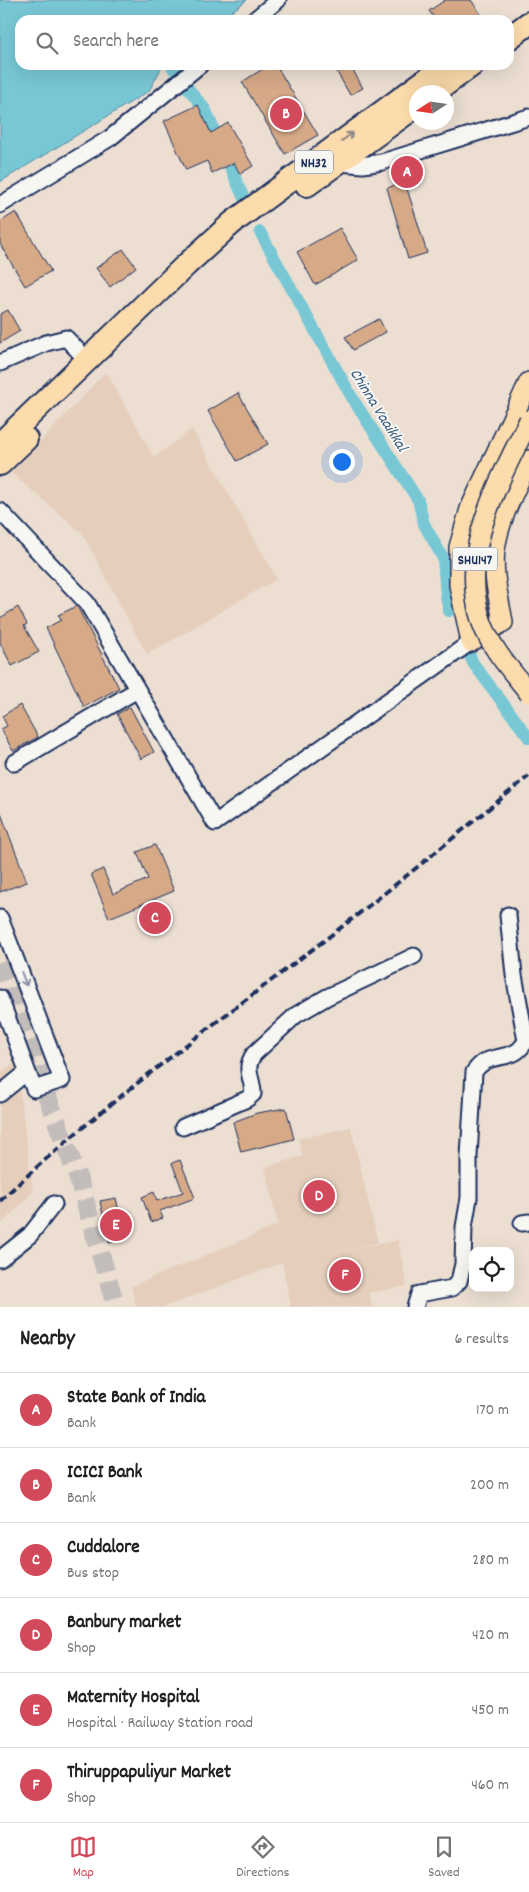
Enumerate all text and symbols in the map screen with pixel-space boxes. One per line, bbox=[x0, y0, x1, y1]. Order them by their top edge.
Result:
search box bbox=[15, 15, 514, 70]
icon: search bbox=[33, 29, 61, 57]
text: Search here bbox=[73, 29, 159, 56]
north arrow bbox=[409, 85, 454, 130]
pin: B bbox=[270, 95, 302, 133]
one-way arrow bbox=[340, 132, 354, 142]
road number: NH32 bbox=[295, 150, 333, 173]
pin: A bbox=[391, 153, 423, 191]
water label: Chinna Vaaikkal bbox=[343, 364, 413, 457]
your location bbox=[329, 449, 355, 475]
road number: SHU147 bbox=[452, 548, 498, 570]
pin: C bbox=[139, 899, 171, 937]
one-way arrow bbox=[20, 972, 29, 987]
pin: D bbox=[303, 1177, 335, 1215]
pin: E bbox=[100, 1206, 132, 1244]
map controls bbox=[469, 1247, 514, 1292]
button: locate bbox=[469, 1247, 514, 1292]
pin: F bbox=[329, 1256, 361, 1294]
text: Nearby bbox=[20, 1325, 75, 1355]
text: 6 results bbox=[454, 1328, 509, 1351]
text: State Bank of India bbox=[67, 1385, 205, 1412]
text: A bbox=[32, 1399, 40, 1422]
text: 170 m bbox=[476, 1399, 509, 1422]
text: Bank bbox=[67, 1412, 96, 1435]
text: ICICI Bank bbox=[67, 1460, 142, 1487]
text: B bbox=[32, 1474, 40, 1497]
text: 200 m bbox=[470, 1474, 509, 1497]
text: Bank bbox=[67, 1487, 96, 1510]
text: Cuddalore bbox=[67, 1535, 140, 1562]
text: C bbox=[32, 1549, 40, 1572]
text: 280 m bbox=[472, 1549, 509, 1572]
text: Bus stop bbox=[67, 1562, 119, 1585]
text: Banbury market bbox=[67, 1610, 181, 1637]
text: D bbox=[32, 1624, 40, 1647]
text: 420 m bbox=[472, 1624, 509, 1647]
text: Shop bbox=[67, 1637, 96, 1660]
text: Maternity Hospital bbox=[67, 1685, 200, 1712]
text: E bbox=[32, 1699, 40, 1722]
text: 450 m bbox=[472, 1699, 509, 1722]
text: Hospital · Railway Station road bbox=[67, 1712, 253, 1735]
text: Thiruppapuliyur Market bbox=[67, 1760, 231, 1787]
text: F bbox=[32, 1774, 40, 1797]
text: 460 m bbox=[471, 1774, 509, 1797]
text: Shop bbox=[67, 1787, 96, 1810]
tab: Map bbox=[69, 1833, 97, 1883]
tab: Directions bbox=[236, 1833, 289, 1883]
tab: Saved bbox=[428, 1833, 460, 1883]

